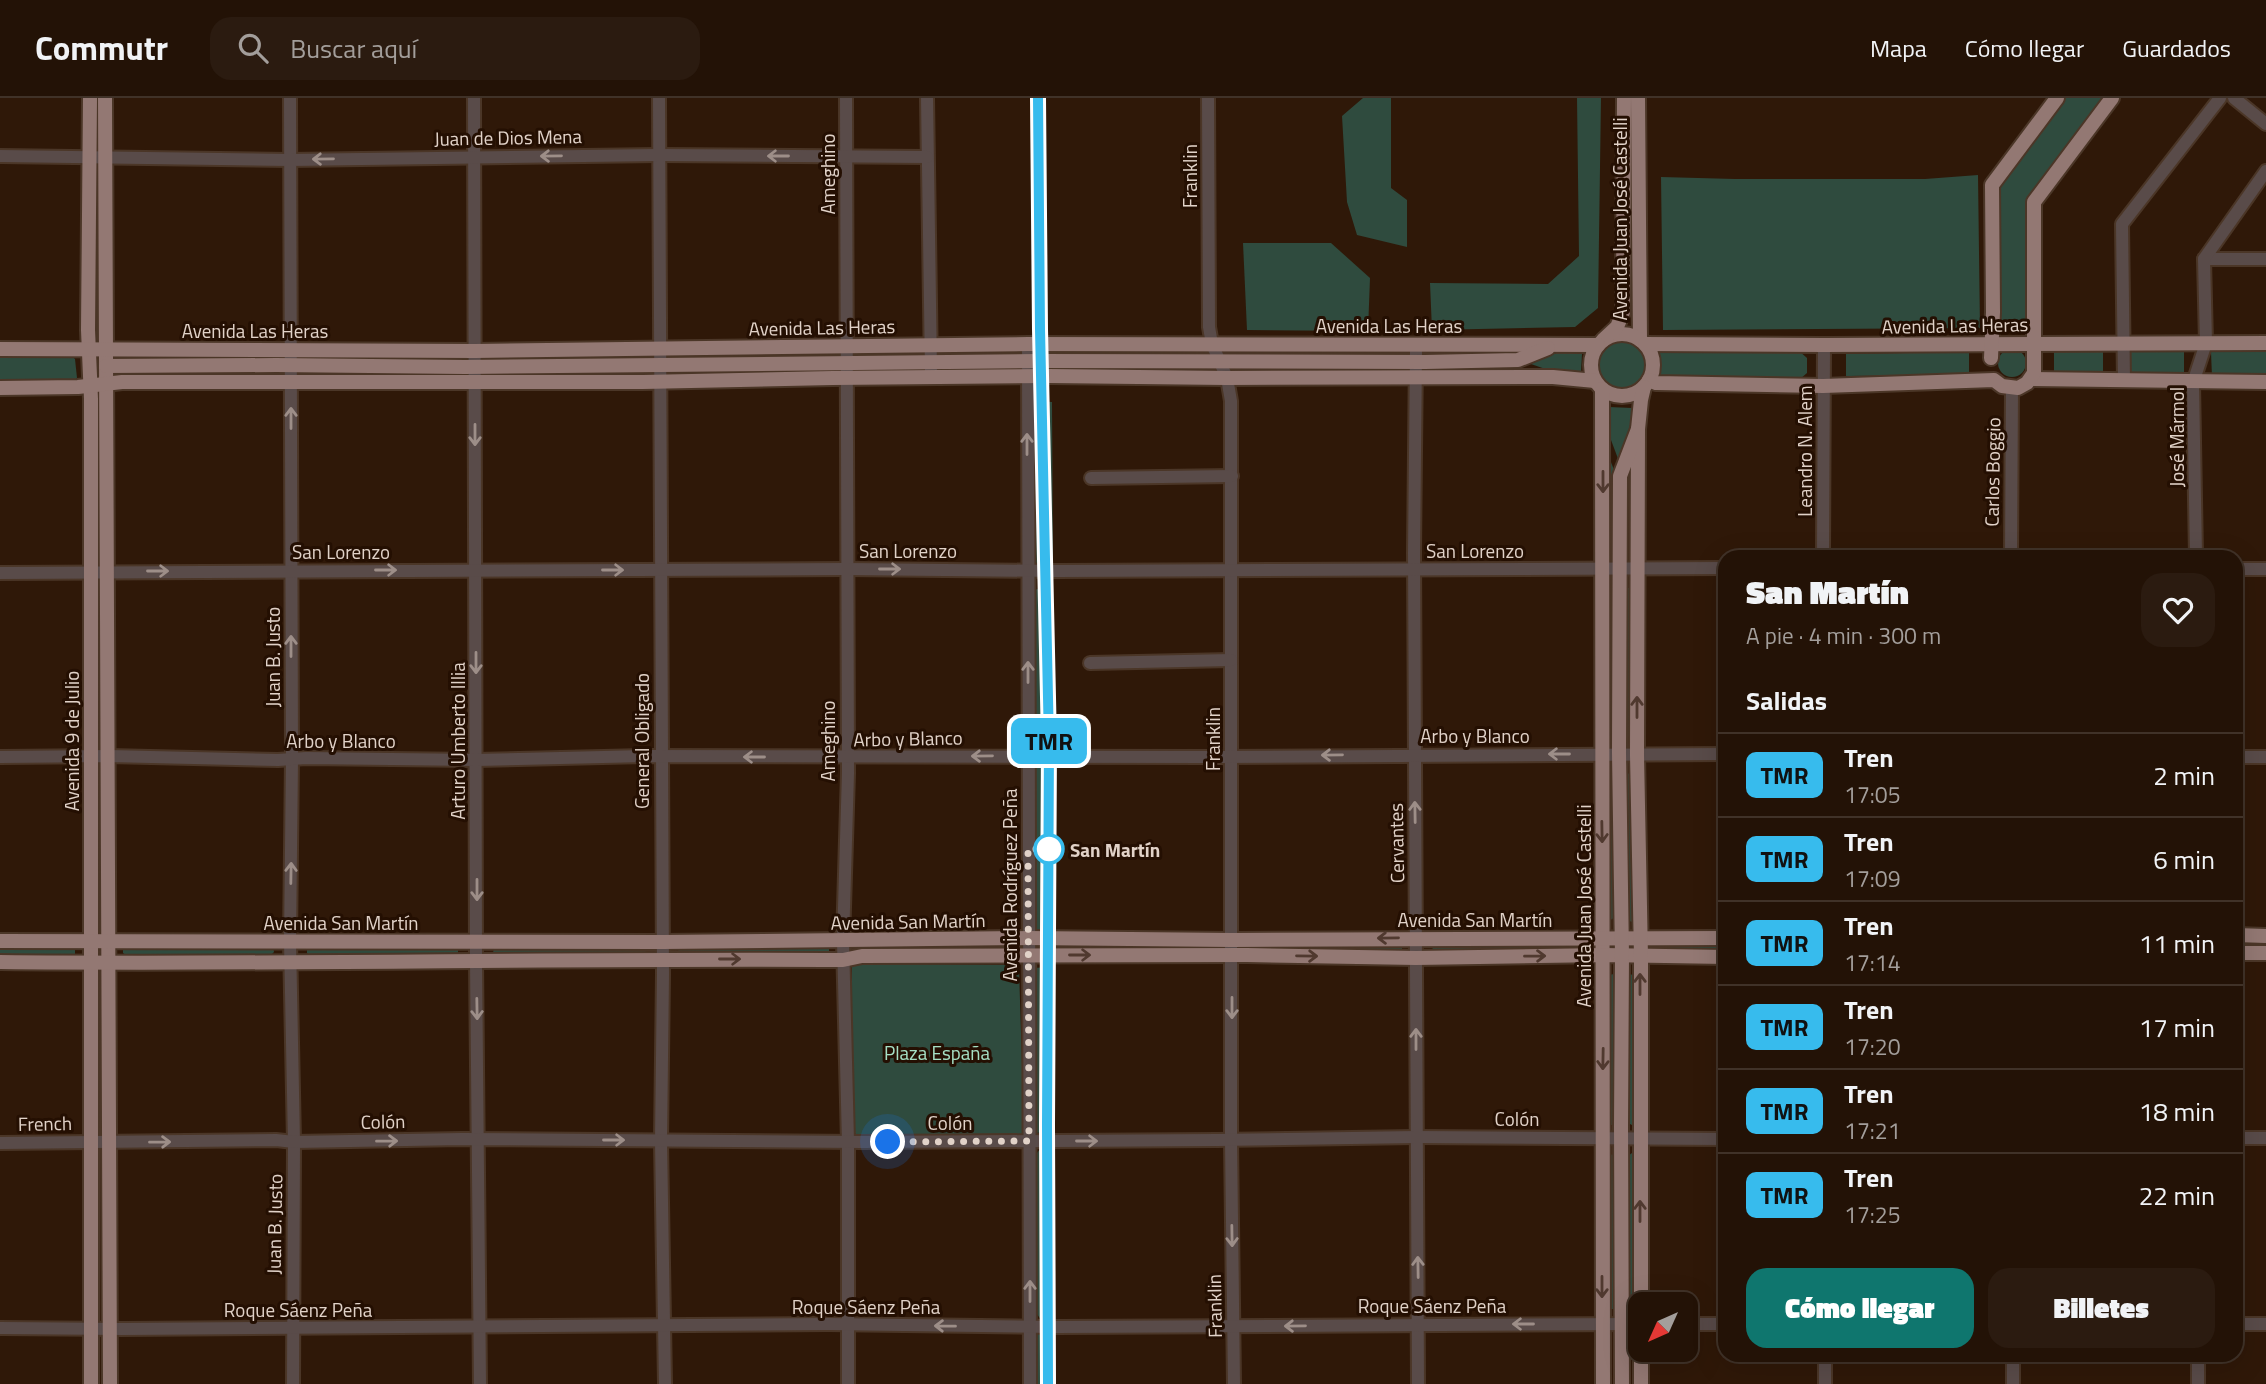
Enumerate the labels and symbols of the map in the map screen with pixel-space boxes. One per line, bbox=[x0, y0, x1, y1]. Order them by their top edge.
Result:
street label: Avenida Juan José Castelli bbox=[1605, 117, 1634, 321]
street label: Juan de Dios Mena bbox=[434, 121, 583, 153]
street label: Ameghino bbox=[813, 133, 842, 215]
street label: Franklin bbox=[1175, 144, 1204, 208]
one-way arrow bbox=[540, 149, 563, 163]
one-way arrow bbox=[767, 149, 790, 163]
one-way arrow bbox=[312, 153, 335, 166]
street label: Avenida Las Heras bbox=[1881, 309, 2029, 341]
street label: Avenida Las Heras bbox=[748, 311, 896, 343]
street label: Avenida Las Heras bbox=[1316, 311, 1462, 340]
street label: Avenida Las Heras bbox=[182, 316, 328, 345]
street label: Leandro N. Alem bbox=[1790, 385, 1819, 517]
street label: José Mármol bbox=[2162, 387, 2191, 487]
one-way arrow bbox=[284, 407, 298, 430]
street label: Carlos Boggio bbox=[1977, 417, 2007, 527]
one-way arrow bbox=[468, 423, 482, 446]
one-way arrow bbox=[1020, 433, 1034, 456]
one-way arrow bbox=[1596, 470, 1609, 493]
street label: San Lorenzo bbox=[859, 536, 957, 565]
street label: San Lorenzo bbox=[1426, 536, 1524, 565]
street label: San Lorenzo bbox=[292, 537, 390, 566]
one-way arrow bbox=[878, 562, 901, 576]
one-way arrow bbox=[374, 563, 397, 577]
one-way arrow bbox=[601, 563, 624, 577]
one-way arrow bbox=[146, 564, 169, 578]
street label: Juan B. Justo bbox=[258, 607, 287, 707]
one-way arrow bbox=[284, 635, 298, 658]
one-way arrow bbox=[469, 651, 483, 674]
one-way arrow bbox=[1021, 661, 1035, 684]
street label: Arturo Umberto Illia bbox=[443, 662, 472, 820]
street label: Avenida 9 de Julio bbox=[57, 671, 86, 811]
street label: General Obligado bbox=[627, 673, 656, 809]
one-way arrow bbox=[1630, 696, 1644, 719]
street label: Ameghino bbox=[813, 700, 842, 782]
street label: Franklin bbox=[1198, 707, 1227, 771]
line badge: TMR bbox=[1009, 718, 1089, 764]
street label: Arbo y Blanco bbox=[1420, 721, 1530, 750]
street label: Arbo y Blanco bbox=[853, 723, 963, 753]
street label: Arbo y Blanco bbox=[286, 726, 396, 755]
one-way arrow bbox=[1548, 747, 1571, 761]
one-way arrow bbox=[1321, 748, 1344, 762]
one-way arrow bbox=[971, 749, 994, 763]
one-way arrow bbox=[743, 750, 766, 764]
street label: Avenida Rodríguez Peña bbox=[995, 788, 1024, 981]
one-way arrow bbox=[1408, 801, 1421, 824]
street label: Cervantes bbox=[1381, 803, 1411, 883]
street label: Avenida Juan José Castelli bbox=[1569, 804, 1598, 1008]
one-way arrow bbox=[1595, 820, 1609, 843]
marker: San Martín bbox=[1034, 834, 1064, 864]
place label: San Martín bbox=[1070, 835, 1160, 864]
one-way arrow bbox=[284, 862, 298, 885]
one-way arrow bbox=[470, 878, 484, 901]
street label: Avenida San Martín bbox=[830, 905, 986, 937]
street label: Avenida San Martín bbox=[1398, 905, 1552, 934]
street label: Avenida San Martín bbox=[264, 908, 418, 937]
one-way arrow bbox=[1377, 931, 1400, 945]
one-way arrow bbox=[1068, 948, 1091, 962]
one-way arrow bbox=[1296, 949, 1319, 963]
one-way arrow bbox=[1523, 950, 1546, 963]
one-way arrow bbox=[719, 952, 742, 966]
one-way arrow bbox=[1633, 972, 1647, 995]
one-way arrow bbox=[1225, 996, 1238, 1019]
one-way arrow bbox=[470, 998, 484, 1021]
one-way arrow bbox=[1409, 1028, 1423, 1051]
park label: Plaza España bbox=[884, 1038, 991, 1067]
one-way arrow bbox=[1596, 1048, 1610, 1071]
street label: Colón bbox=[1495, 1104, 1539, 1133]
street label: Colón bbox=[360, 1106, 406, 1136]
street label: French bbox=[18, 1108, 72, 1138]
street label: Colón bbox=[928, 1108, 972, 1137]
your location bbox=[870, 1124, 905, 1159]
one-way arrow bbox=[603, 1133, 626, 1147]
one-way arrow bbox=[375, 1134, 398, 1147]
one-way arrow bbox=[1075, 1134, 1098, 1148]
one-way arrow bbox=[148, 1135, 171, 1149]
street label: Juan B. Justo bbox=[259, 1173, 289, 1275]
one-way arrow bbox=[1633, 1200, 1647, 1223]
one-way arrow bbox=[1226, 1224, 1239, 1247]
one-way arrow bbox=[1411, 1256, 1425, 1279]
street label: Franklin bbox=[1199, 1274, 1229, 1338]
one-way arrow bbox=[1595, 1275, 1609, 1298]
one-way arrow bbox=[1023, 1280, 1037, 1303]
street label: Roque Sáenz Peña bbox=[1358, 1291, 1507, 1320]
street label: Roque Sáenz Peña bbox=[792, 1292, 941, 1321]
north arrow bbox=[1628, 1292, 1698, 1362]
street label: Roque Sáenz Peña bbox=[224, 1295, 373, 1324]
one-way arrow bbox=[1511, 1317, 1534, 1331]
one-way arrow bbox=[934, 1319, 957, 1332]
one-way arrow bbox=[1284, 1319, 1307, 1333]

